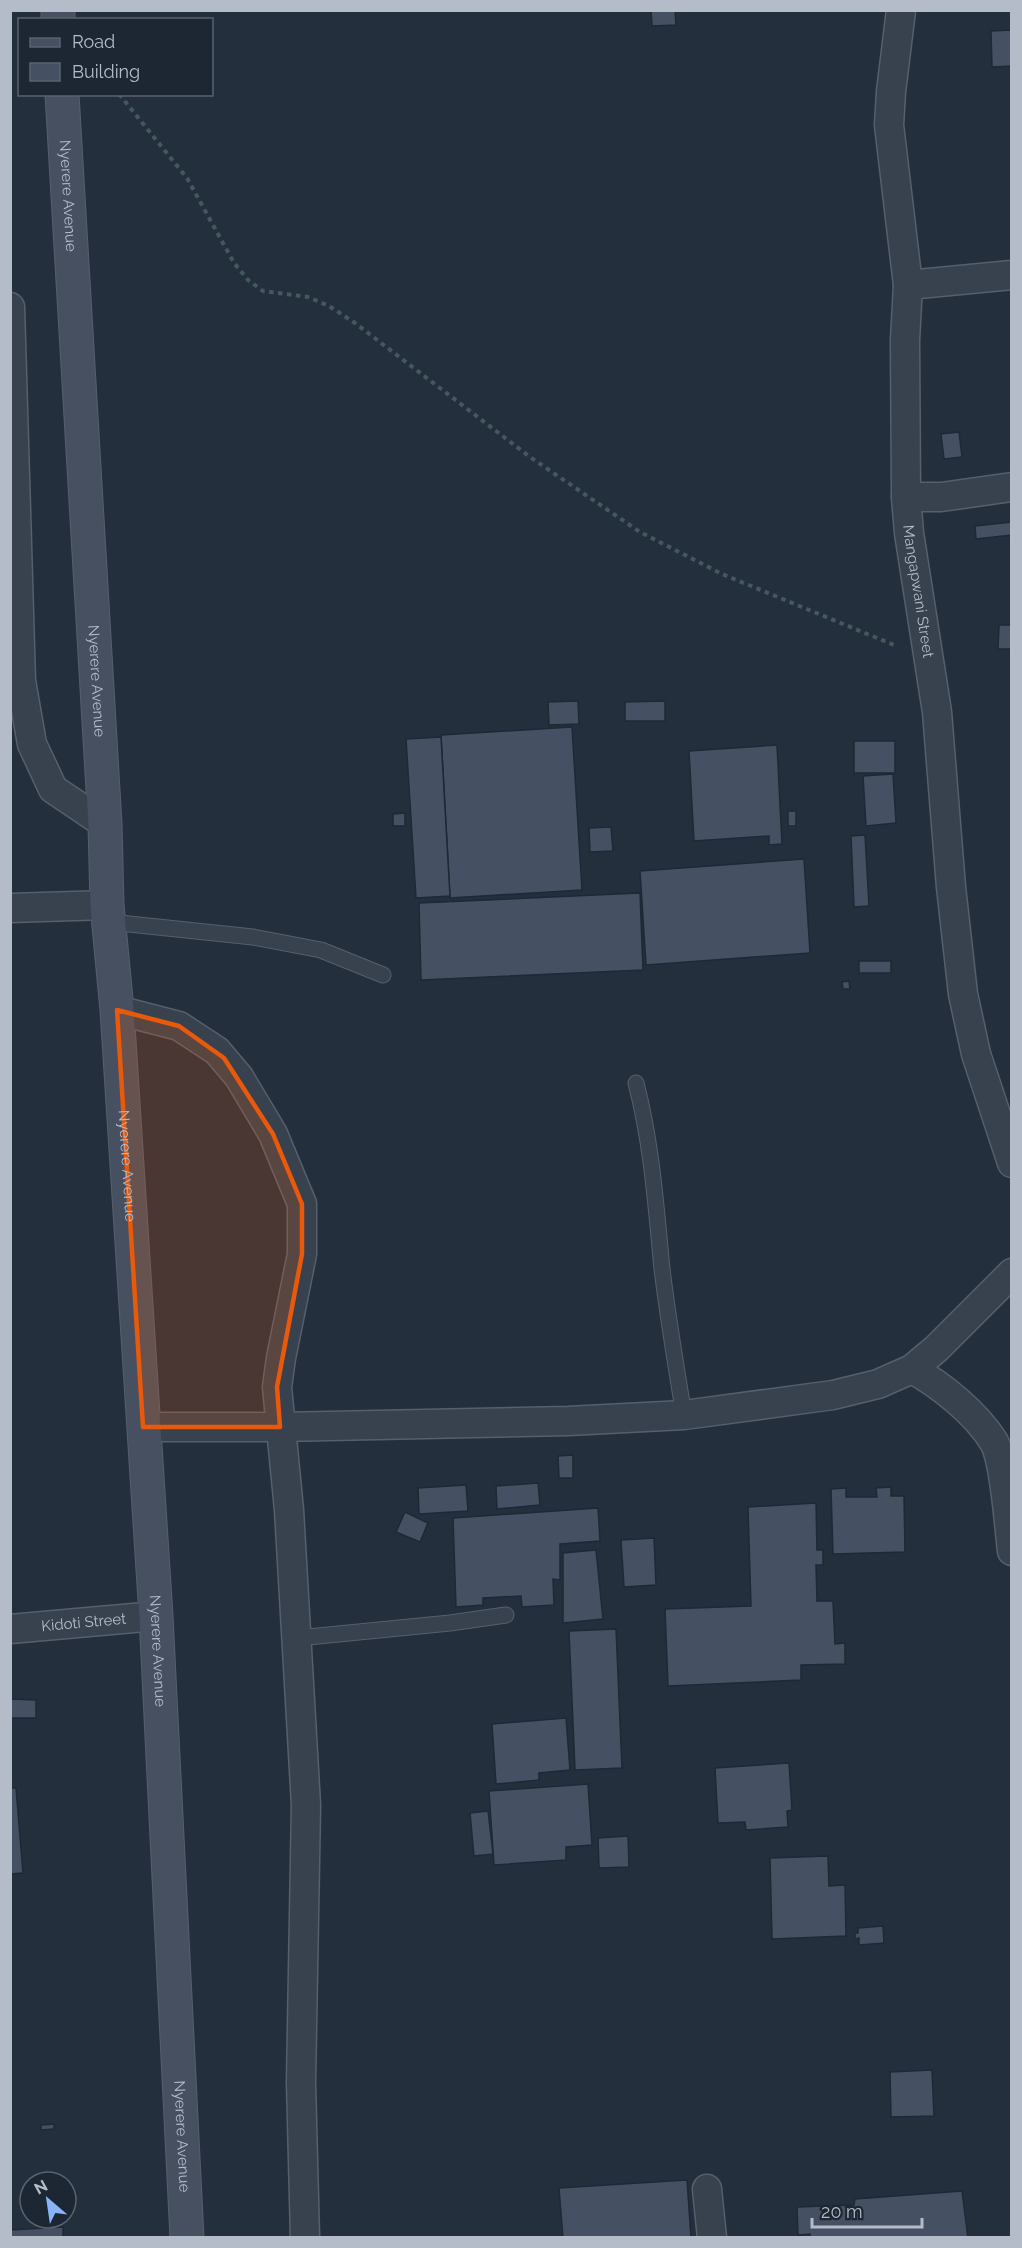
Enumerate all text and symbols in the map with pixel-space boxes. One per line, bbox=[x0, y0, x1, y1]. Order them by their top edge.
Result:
legend bbox=[18, 18, 213, 96]
text: Road bbox=[72, 31, 115, 52]
text: Building bbox=[72, 61, 140, 82]
street label: Nyerere Avenue bbox=[56, 139, 80, 252]
street label: Mangapwani Street bbox=[899, 524, 937, 659]
street label: Nyerere Avenue bbox=[84, 625, 109, 738]
street label: Nyerere Avenue bbox=[114, 1109, 140, 1223]
street label: Nyerere Avenue bbox=[146, 1594, 170, 1708]
street label: Kidoti Street bbox=[41, 1610, 127, 1635]
street label: Nyerere Avenue bbox=[170, 2080, 194, 2193]
north arrow bbox=[18, 2170, 78, 2230]
text: N bbox=[31, 2176, 51, 2199]
scale bar bbox=[812, 2191, 922, 2229]
text: 20 m bbox=[821, 2201, 863, 2222]

